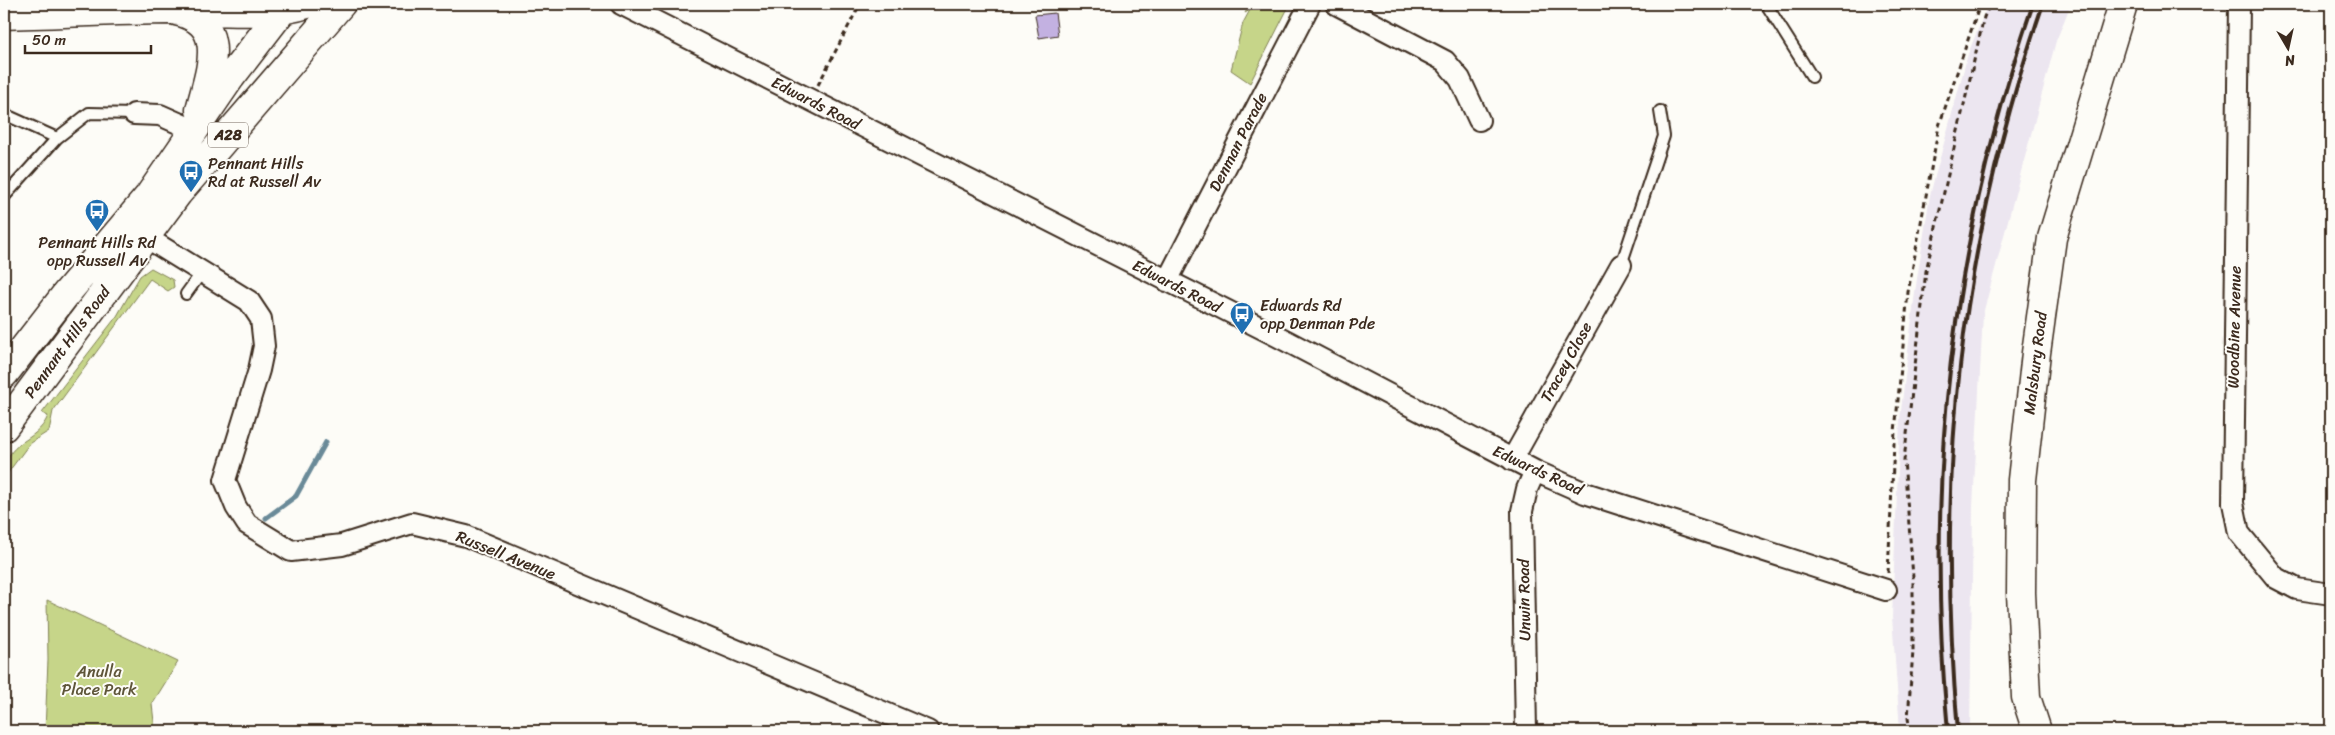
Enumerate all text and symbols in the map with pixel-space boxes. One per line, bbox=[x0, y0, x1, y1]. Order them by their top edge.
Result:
scale bar bbox=[25, 22, 151, 54]
north arrow bbox=[2262, 22, 2312, 72]
text: 50 m bbox=[32, 27, 67, 53]
text: N bbox=[2283, 47, 2298, 73]
street label: Edwards Road bbox=[766, 68, 867, 139]
street label: Denman Parade bbox=[1200, 87, 1276, 197]
road number: A28 bbox=[208, 122, 248, 148]
place label: Pennant Hills Rd at Russell Av bbox=[208, 149, 322, 196]
bus stop icon: Pennant Hills Rd at Russell Av bbox=[178, 159, 204, 193]
bus stop icon: Pennant Hills Rd opp Russell Av bbox=[84, 198, 110, 232]
place label: Pennant Hills Rd opp Russell Av bbox=[38, 228, 157, 275]
street label: Edwards Road bbox=[1127, 251, 1228, 322]
street label: Woodbine Avenue bbox=[2218, 265, 2250, 389]
street label: Pennant Hills Road bbox=[16, 278, 119, 405]
place label: Edwards Rd opp Denman Pde bbox=[1260, 291, 1375, 338]
bus stop icon: Edwards Rd opp Denman Pde bbox=[1229, 301, 1255, 335]
street label: Malsbury Road bbox=[2014, 308, 2056, 416]
street label: Tracey Close bbox=[1532, 316, 1600, 408]
street label: Edwards Road bbox=[1488, 436, 1590, 504]
street label: Russell Avenue bbox=[452, 522, 560, 588]
street label: Unwin Road bbox=[1509, 557, 1539, 641]
park label: Anulla Place Park bbox=[61, 657, 137, 704]

